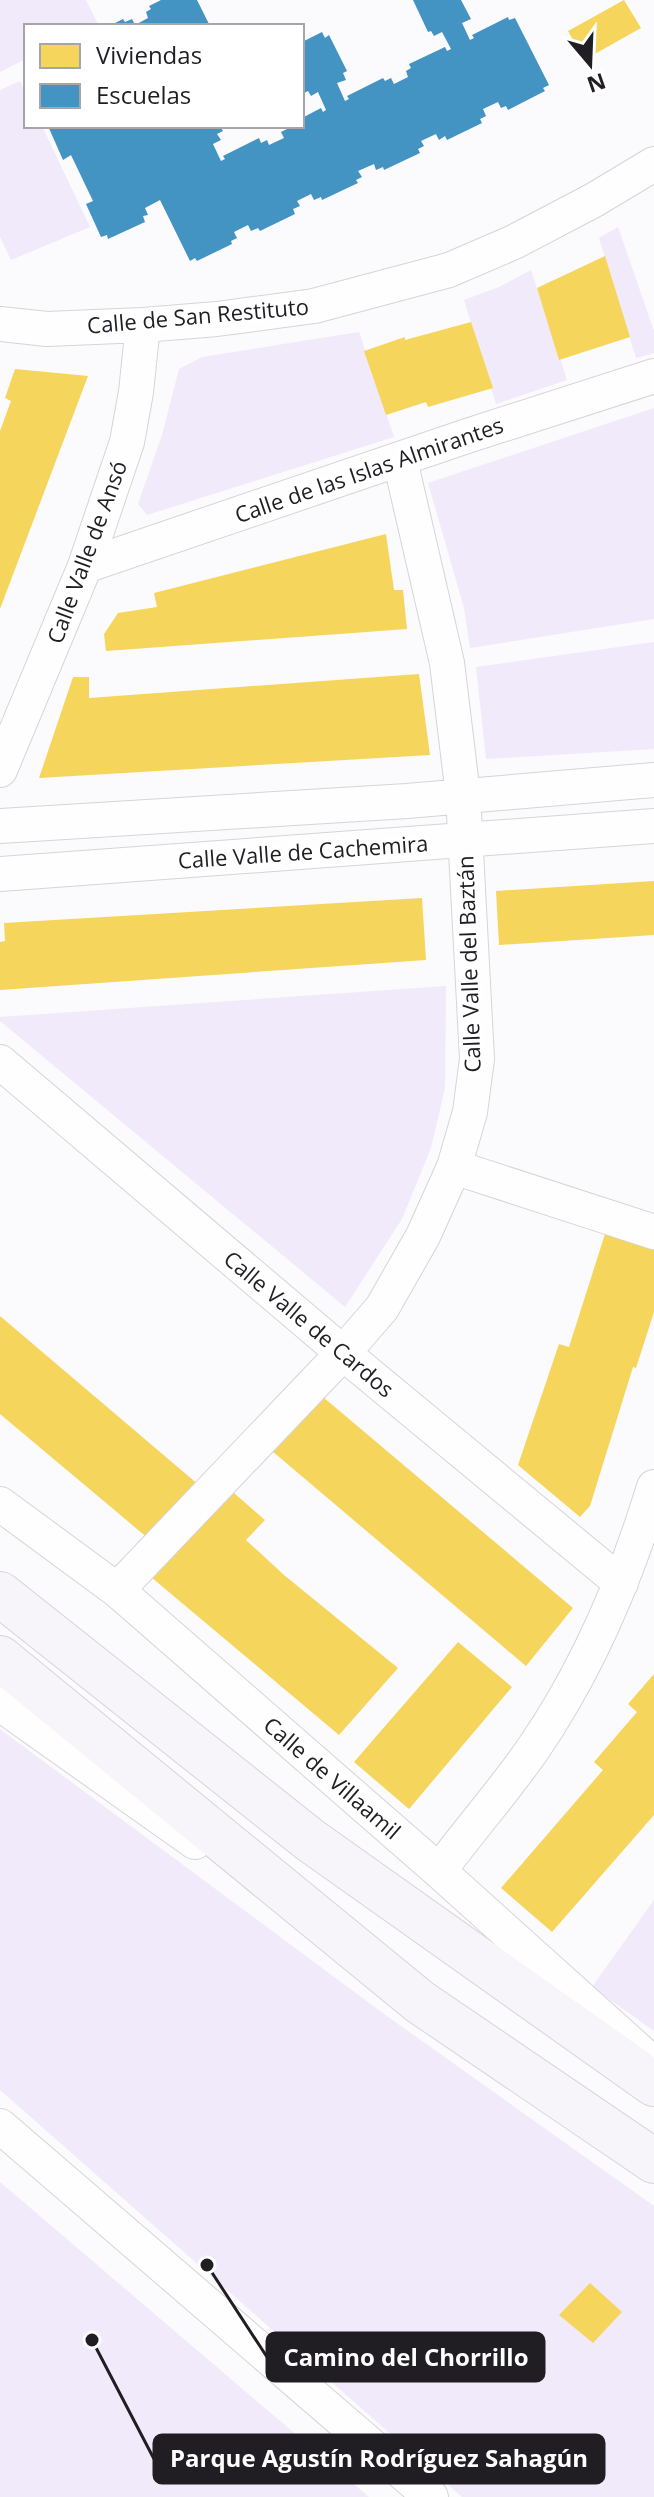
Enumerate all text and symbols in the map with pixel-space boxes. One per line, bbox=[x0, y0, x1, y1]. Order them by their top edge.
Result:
legend bbox=[24, 24, 304, 128]
north arrow bbox=[550, 24, 630, 104]
text: Viviendas bbox=[96, 38, 202, 71]
text: N bbox=[583, 67, 610, 101]
text: Escuelas bbox=[96, 78, 191, 111]
street label: Calle de San Restituto bbox=[86, 290, 310, 340]
street label: Calle de las Islas Almirantes bbox=[230, 409, 507, 529]
street label: Calle Valle de Ansó bbox=[39, 456, 133, 647]
street label: Calle Valle de Cachemira bbox=[177, 827, 429, 875]
street label: Calle Valle del Baztán bbox=[449, 855, 487, 1073]
street label: Calle Valle de Cardos bbox=[218, 1243, 401, 1403]
street label: Calle de Villaamil bbox=[258, 1709, 408, 1845]
callout: Camino del Chorrillo bbox=[267, 2333, 544, 2381]
text: Camino del Chorrillo bbox=[283, 2340, 529, 2373]
callout: Parque Agustín Rodríguez Sahagún bbox=[154, 2435, 604, 2483]
text: Parque Agustín Rodríguez Sahagún bbox=[170, 2441, 588, 2474]

